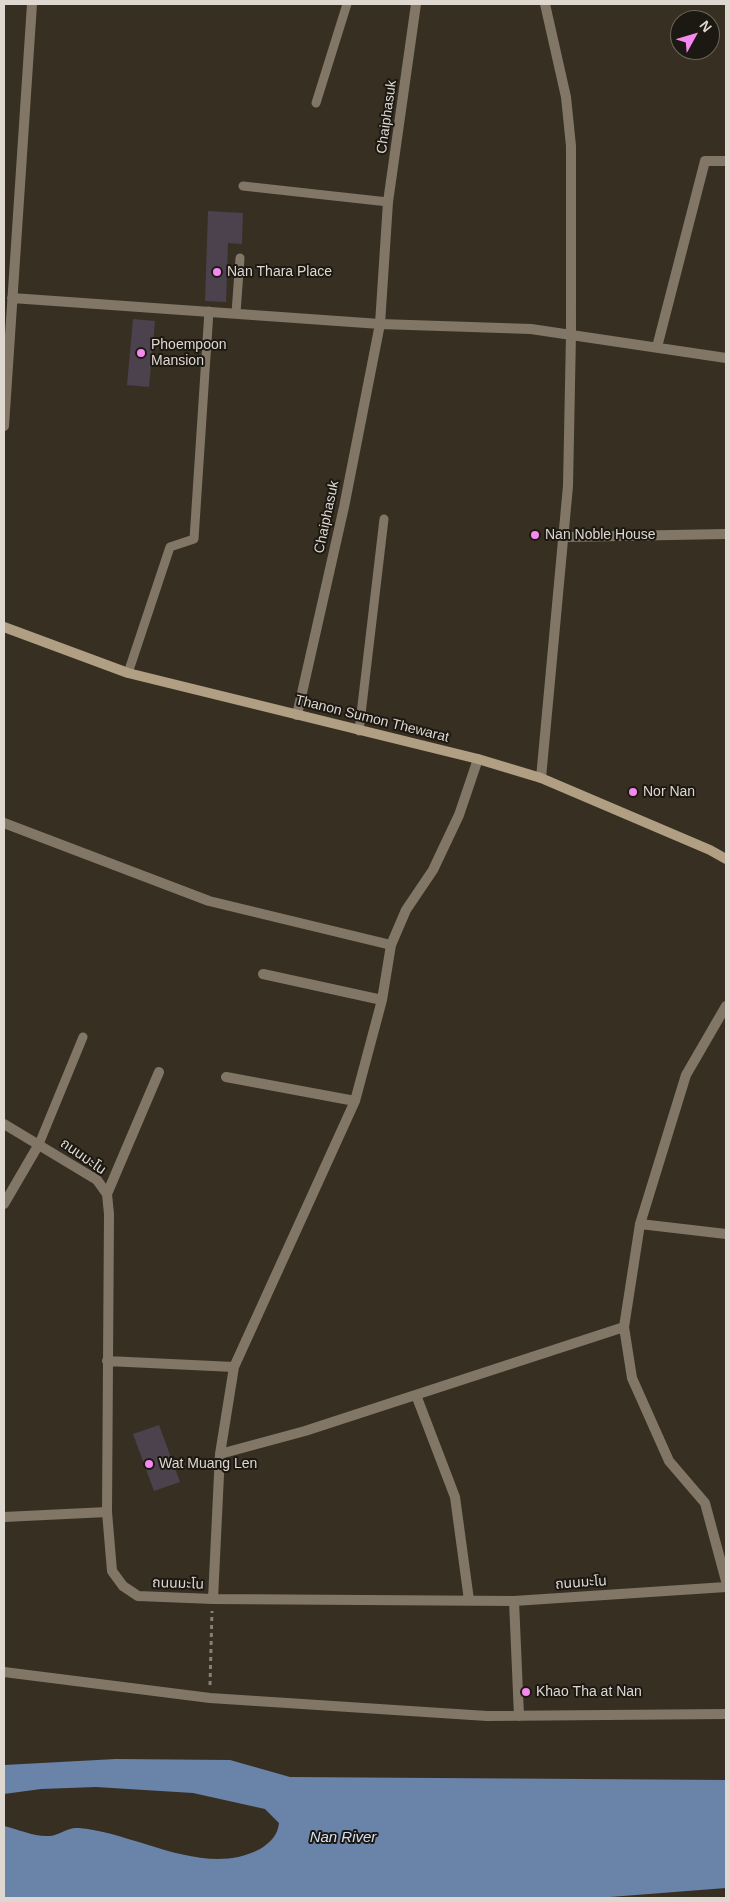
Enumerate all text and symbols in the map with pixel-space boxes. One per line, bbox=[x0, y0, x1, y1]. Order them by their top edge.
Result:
north arrow bbox=[670, 10, 720, 60]
text: N bbox=[696, 17, 715, 35]
street label: Chaiphasuk bbox=[374, 79, 400, 155]
place label: Nan Thara Place bbox=[227, 264, 332, 280]
marker: Nan Thara Place bbox=[211, 266, 223, 278]
place label: Phoempoon Mansion bbox=[151, 337, 227, 370]
marker: Phoempoon Mansion bbox=[135, 347, 147, 359]
street label: Chaiphasuk bbox=[311, 479, 343, 555]
place label: Nan Noble House bbox=[545, 527, 656, 543]
marker: Nan Noble House bbox=[529, 529, 541, 541]
street label: Thanon Sumon Thewarat bbox=[293, 692, 451, 746]
place label: Nor Nan bbox=[643, 784, 695, 800]
marker: Nor Nan bbox=[627, 786, 639, 798]
street label: ถนนมะโน bbox=[57, 1135, 109, 1179]
place label: Wat Muang Len bbox=[159, 1456, 257, 1472]
marker: Wat Muang Len bbox=[143, 1458, 155, 1470]
street label: ถนนมะโน bbox=[555, 1573, 607, 1593]
street label: ถนนมะโน bbox=[152, 1575, 204, 1593]
place label: Khao Tha at Nan bbox=[536, 1684, 642, 1700]
marker: Khao Tha at Nan bbox=[520, 1686, 532, 1698]
water label: Nan River bbox=[310, 1829, 376, 1847]

